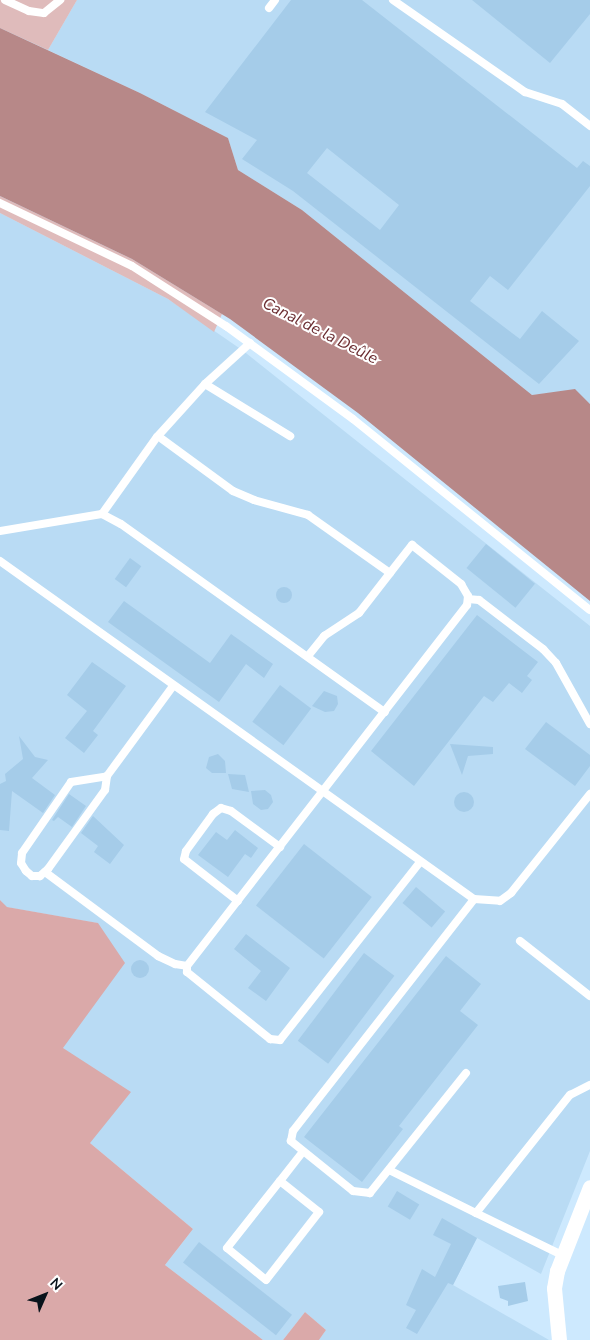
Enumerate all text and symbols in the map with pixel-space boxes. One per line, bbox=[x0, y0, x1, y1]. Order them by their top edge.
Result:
water label: Canal de la Deûle bbox=[259, 294, 381, 368]
north arrow bbox=[20, 1270, 70, 1320]
text: N bbox=[46, 1274, 67, 1295]

